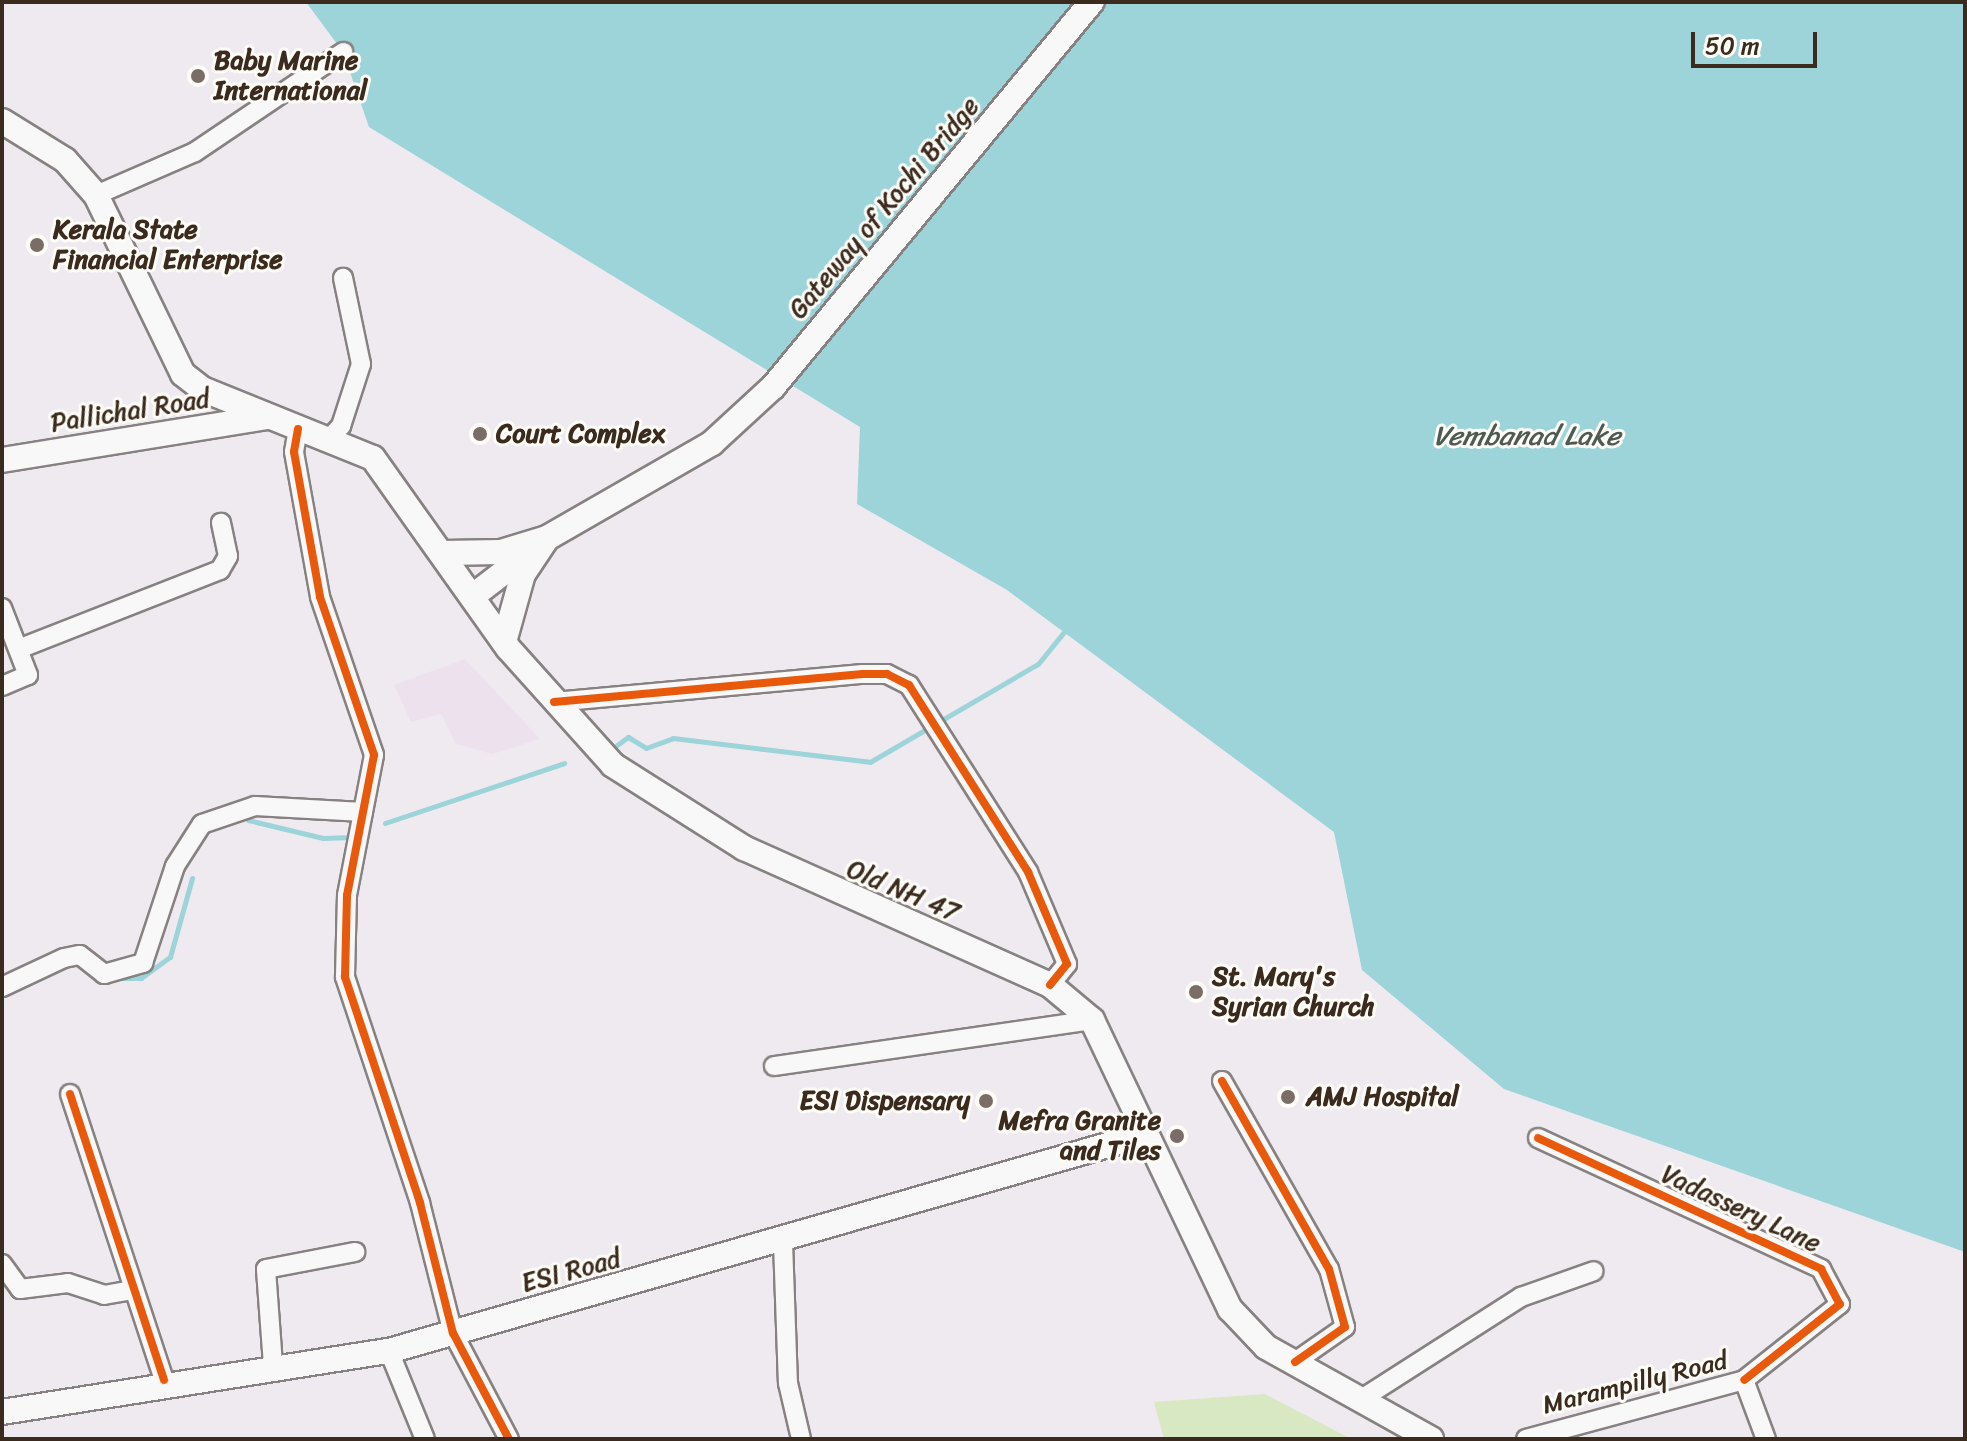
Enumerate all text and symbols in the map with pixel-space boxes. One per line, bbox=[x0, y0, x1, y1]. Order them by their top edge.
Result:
scale bar bbox=[1695, 16, 1821, 66]
text: 50 m bbox=[1705, 25, 1760, 67]
place label: Baby Marine International bbox=[214, 45, 367, 106]
marker: Baby Marine International bbox=[189, 67, 207, 85]
street label: Gateway of Kochi Bridge bbox=[782, 91, 986, 325]
place label: Kerala State Financial Enterprise bbox=[53, 214, 281, 276]
marker: Kerala State Financial Enterprise bbox=[28, 236, 46, 254]
street label: Pallichal Road bbox=[48, 383, 212, 439]
place label: Court Complex bbox=[496, 418, 665, 450]
water label: Vembanad Lake bbox=[1434, 419, 1620, 453]
marker: Court Complex bbox=[471, 425, 489, 443]
street label: Old NH 47 bbox=[842, 853, 964, 929]
place label: St. Mary's Syrian Church bbox=[1212, 961, 1375, 1022]
marker: St. Mary's Syrian Church bbox=[1187, 983, 1205, 1001]
place label: AMJ Hospital bbox=[1306, 1081, 1459, 1113]
place label: ESI Dispensary bbox=[800, 1085, 970, 1117]
marker: AMJ Hospital bbox=[1277, 1086, 1299, 1108]
marker: ESI Dispensary bbox=[977, 1092, 995, 1110]
place label: Mefra Granite and Tiles bbox=[1000, 1105, 1161, 1166]
marker: Mefra Granite and Tiles bbox=[1168, 1127, 1186, 1145]
street label: Vadassery Lane bbox=[1656, 1159, 1826, 1259]
street label: ESI Road bbox=[518, 1243, 624, 1299]
street label: Marampilly Road bbox=[1539, 1345, 1731, 1421]

